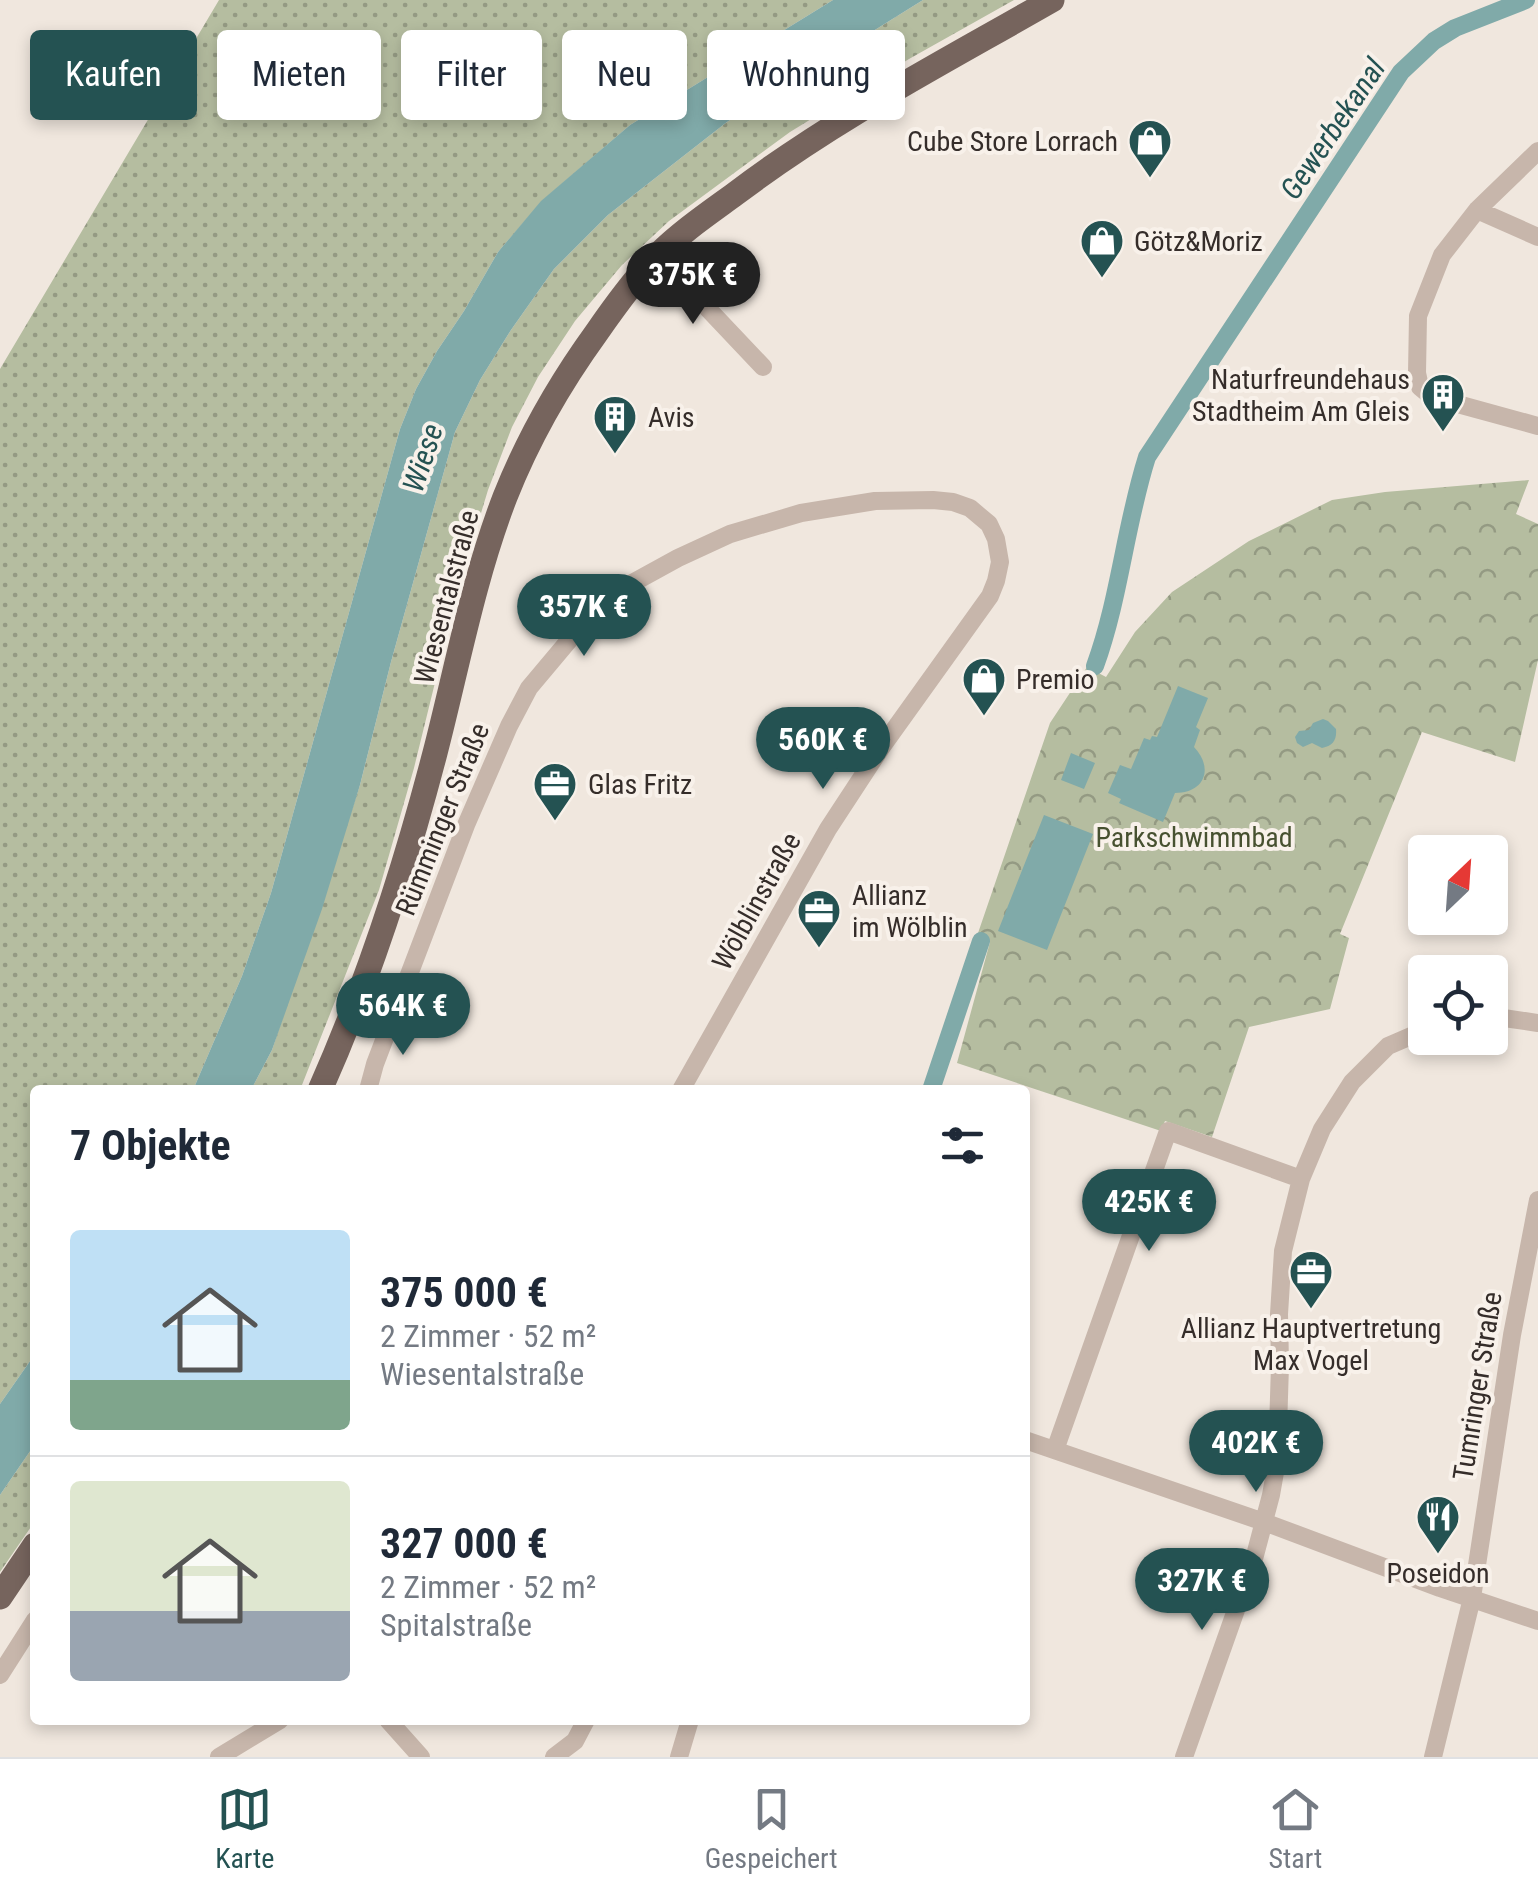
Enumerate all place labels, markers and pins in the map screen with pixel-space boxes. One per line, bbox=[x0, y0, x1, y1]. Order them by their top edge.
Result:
shop icon: Cube Store Lorrach bbox=[1127, 118, 1173, 179]
place label: Cube Store Lorrach bbox=[907, 125, 1118, 158]
shop icon: Götz&Moriz bbox=[1079, 218, 1125, 279]
place label: Götz&Moriz bbox=[1134, 225, 1263, 258]
pin: 375K € bbox=[612, 242, 774, 327]
place label: Naturfreundehaus Stadtheim Am Gleis bbox=[1192, 363, 1410, 428]
building icon: Naturfreundehaus Stadtheim Am Gleis bbox=[1420, 372, 1466, 433]
building icon: Avis bbox=[592, 394, 638, 455]
place label: Avis bbox=[648, 401, 695, 434]
pin: 357K € bbox=[503, 574, 665, 659]
shop icon: Premio bbox=[961, 656, 1007, 717]
place label: Premio bbox=[1016, 663, 1094, 696]
pin: 560K € bbox=[742, 707, 904, 792]
office icon: Glas Fritz bbox=[532, 761, 578, 822]
place label: Glas Fritz bbox=[588, 768, 692, 801]
place label: Allianz im Wölblin bbox=[852, 879, 968, 944]
office icon: Allianz im Wölblin bbox=[796, 888, 842, 949]
pin: 564K € bbox=[322, 973, 484, 1058]
pin: 425K € bbox=[1068, 1169, 1230, 1254]
office icon: Allianz Hauptvertretung Max Vogel bbox=[1288, 1249, 1334, 1310]
place label: Allianz Hauptvertretung Max Vogel bbox=[1181, 1312, 1441, 1377]
pin: 402K € bbox=[1175, 1410, 1337, 1495]
restaurant icon: Poseidon bbox=[1415, 1494, 1461, 1555]
pin: 327K € bbox=[1121, 1548, 1283, 1633]
place label: Poseidon bbox=[1386, 1557, 1490, 1590]

